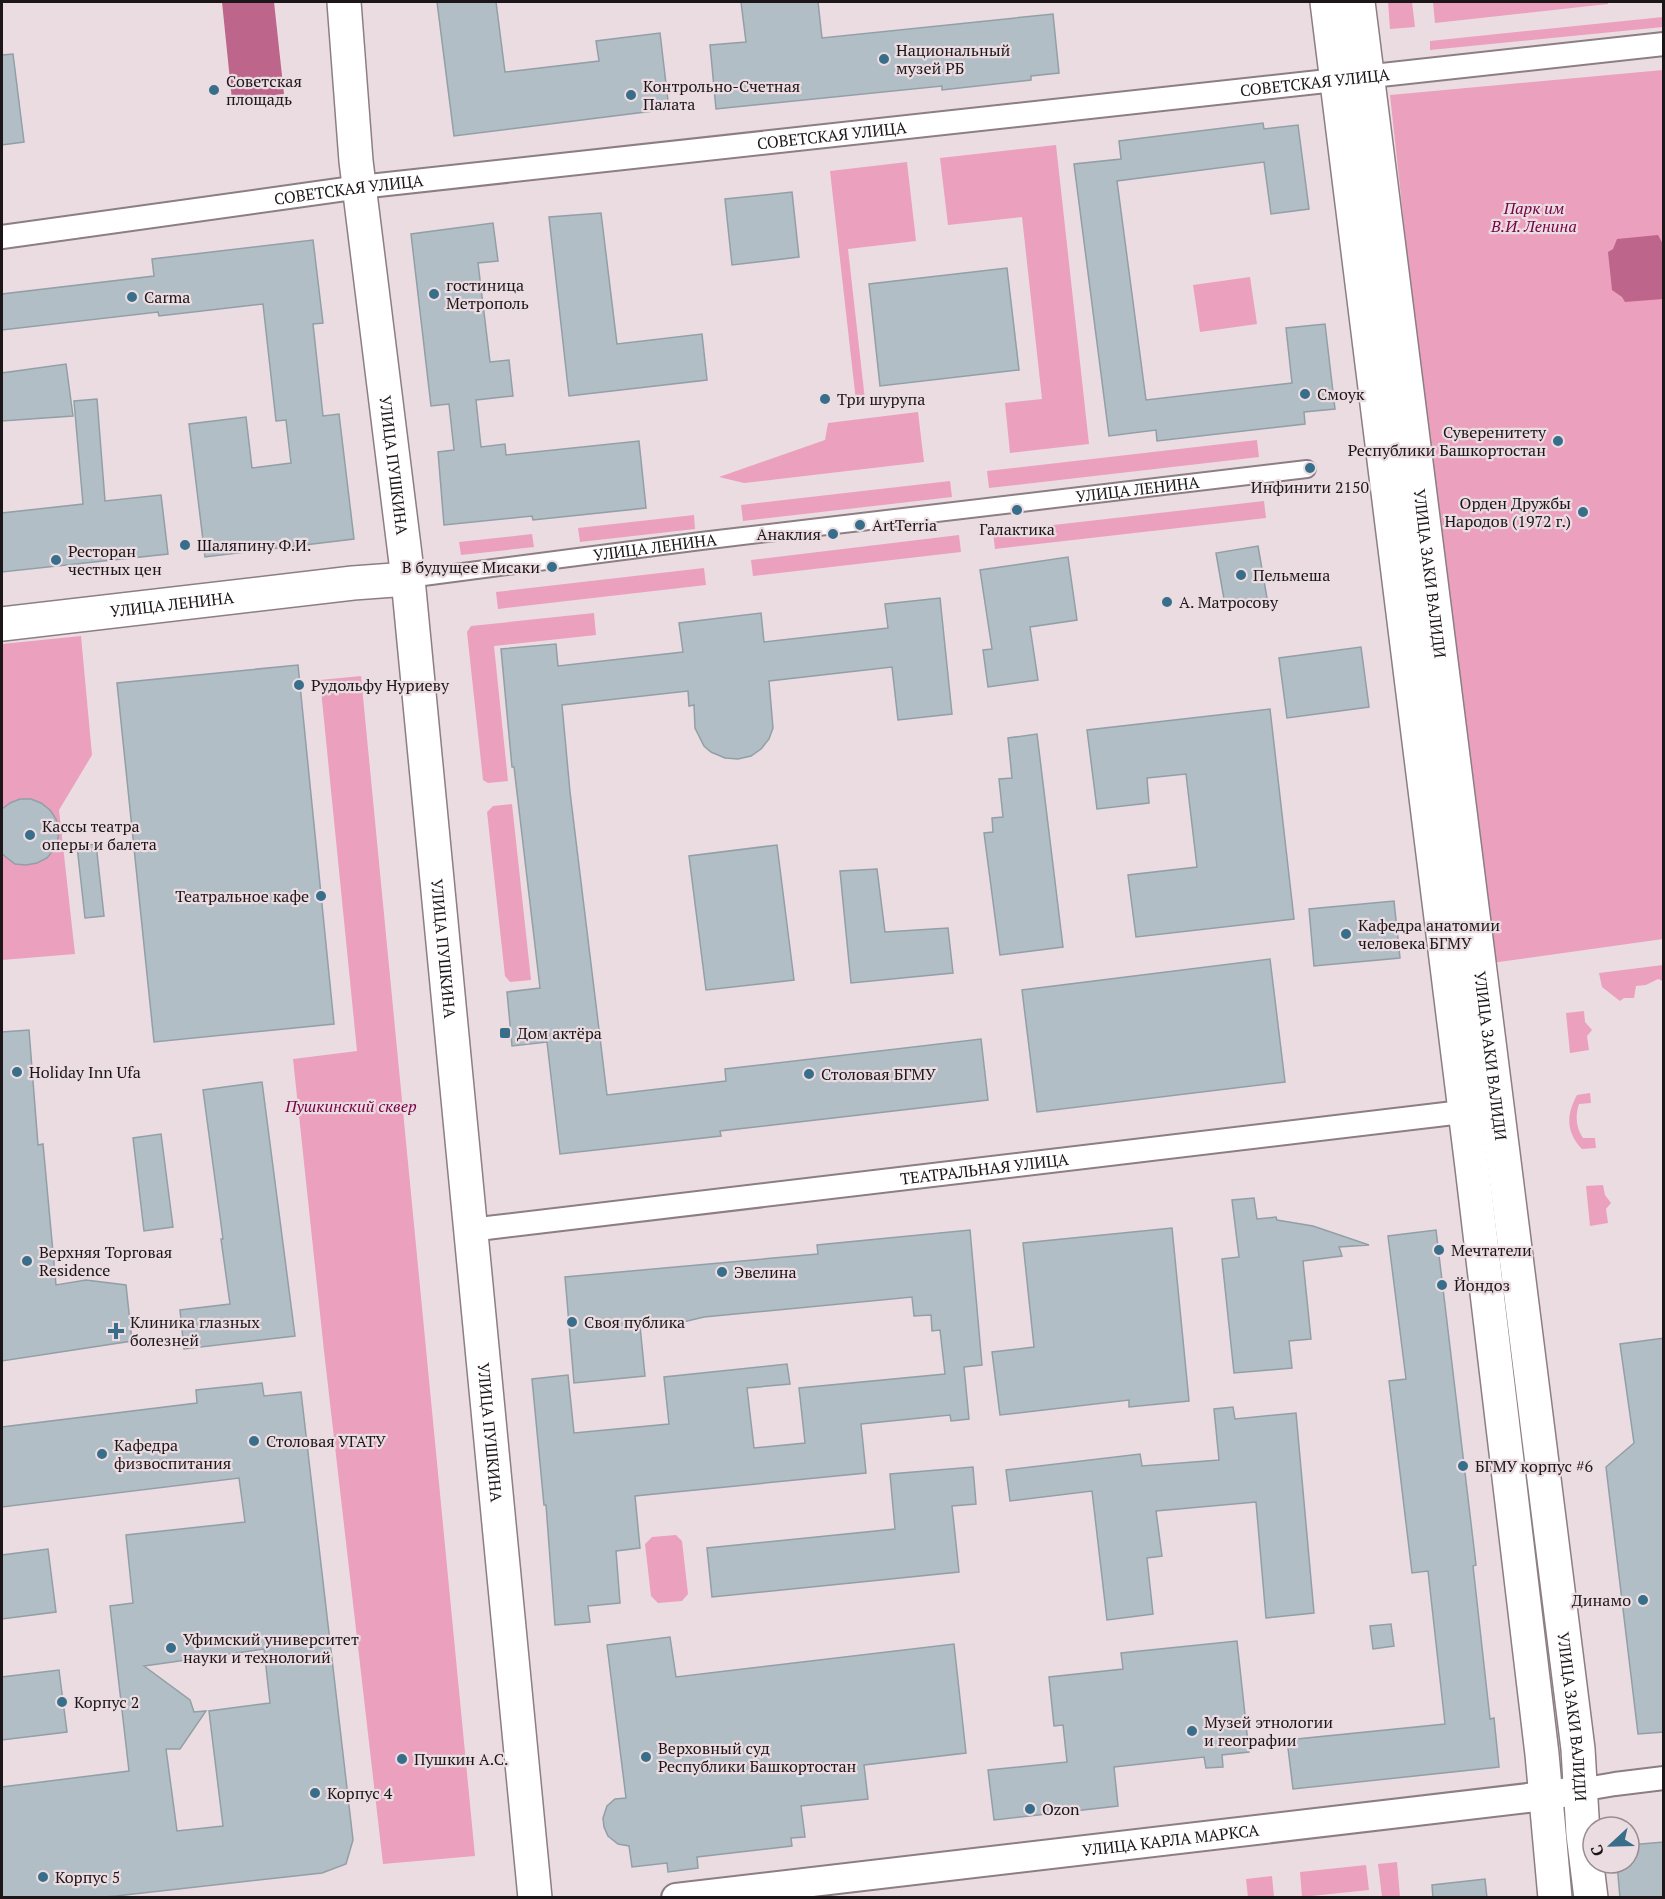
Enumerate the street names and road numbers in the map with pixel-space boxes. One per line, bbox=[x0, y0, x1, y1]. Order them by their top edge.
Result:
street label: СОВЕТСКАЯ УЛИЦА bbox=[1239, 63, 1391, 101]
street label: СОВЕТСКАЯ УЛИЦА bbox=[756, 116, 908, 154]
street label: СОВЕТСКАЯ УЛИЦА bbox=[273, 169, 425, 210]
street label: УЛИЦА ПУШКИНА bbox=[374, 394, 413, 536]
street label: УЛИЦА ЛЕНИНА bbox=[1074, 471, 1201, 507]
street label: УЛИЦА ЗАКИ ВАЛИДИ bbox=[1408, 488, 1452, 659]
street label: УЛИЦА ЛЕНИНА bbox=[592, 528, 718, 566]
street label: УЛИЦА ЛЕНИНА bbox=[109, 586, 235, 622]
street label: УЛИЦА ПУШКИНА bbox=[426, 878, 461, 1020]
street label: УЛИЦА ЗАКИ ВАЛИДИ bbox=[1469, 970, 1512, 1142]
street label: ТЕАТРАЛЬНАЯ УЛИЦА bbox=[899, 1148, 1070, 1190]
street label: УЛИЦА ПУШКИНА bbox=[472, 1362, 508, 1503]
street label: УЛИЦА ЗАКИ ВАЛИДИ bbox=[1552, 1631, 1592, 1802]
street label: УЛИЦА КАРЛА МАРКСА bbox=[1081, 1819, 1260, 1861]

